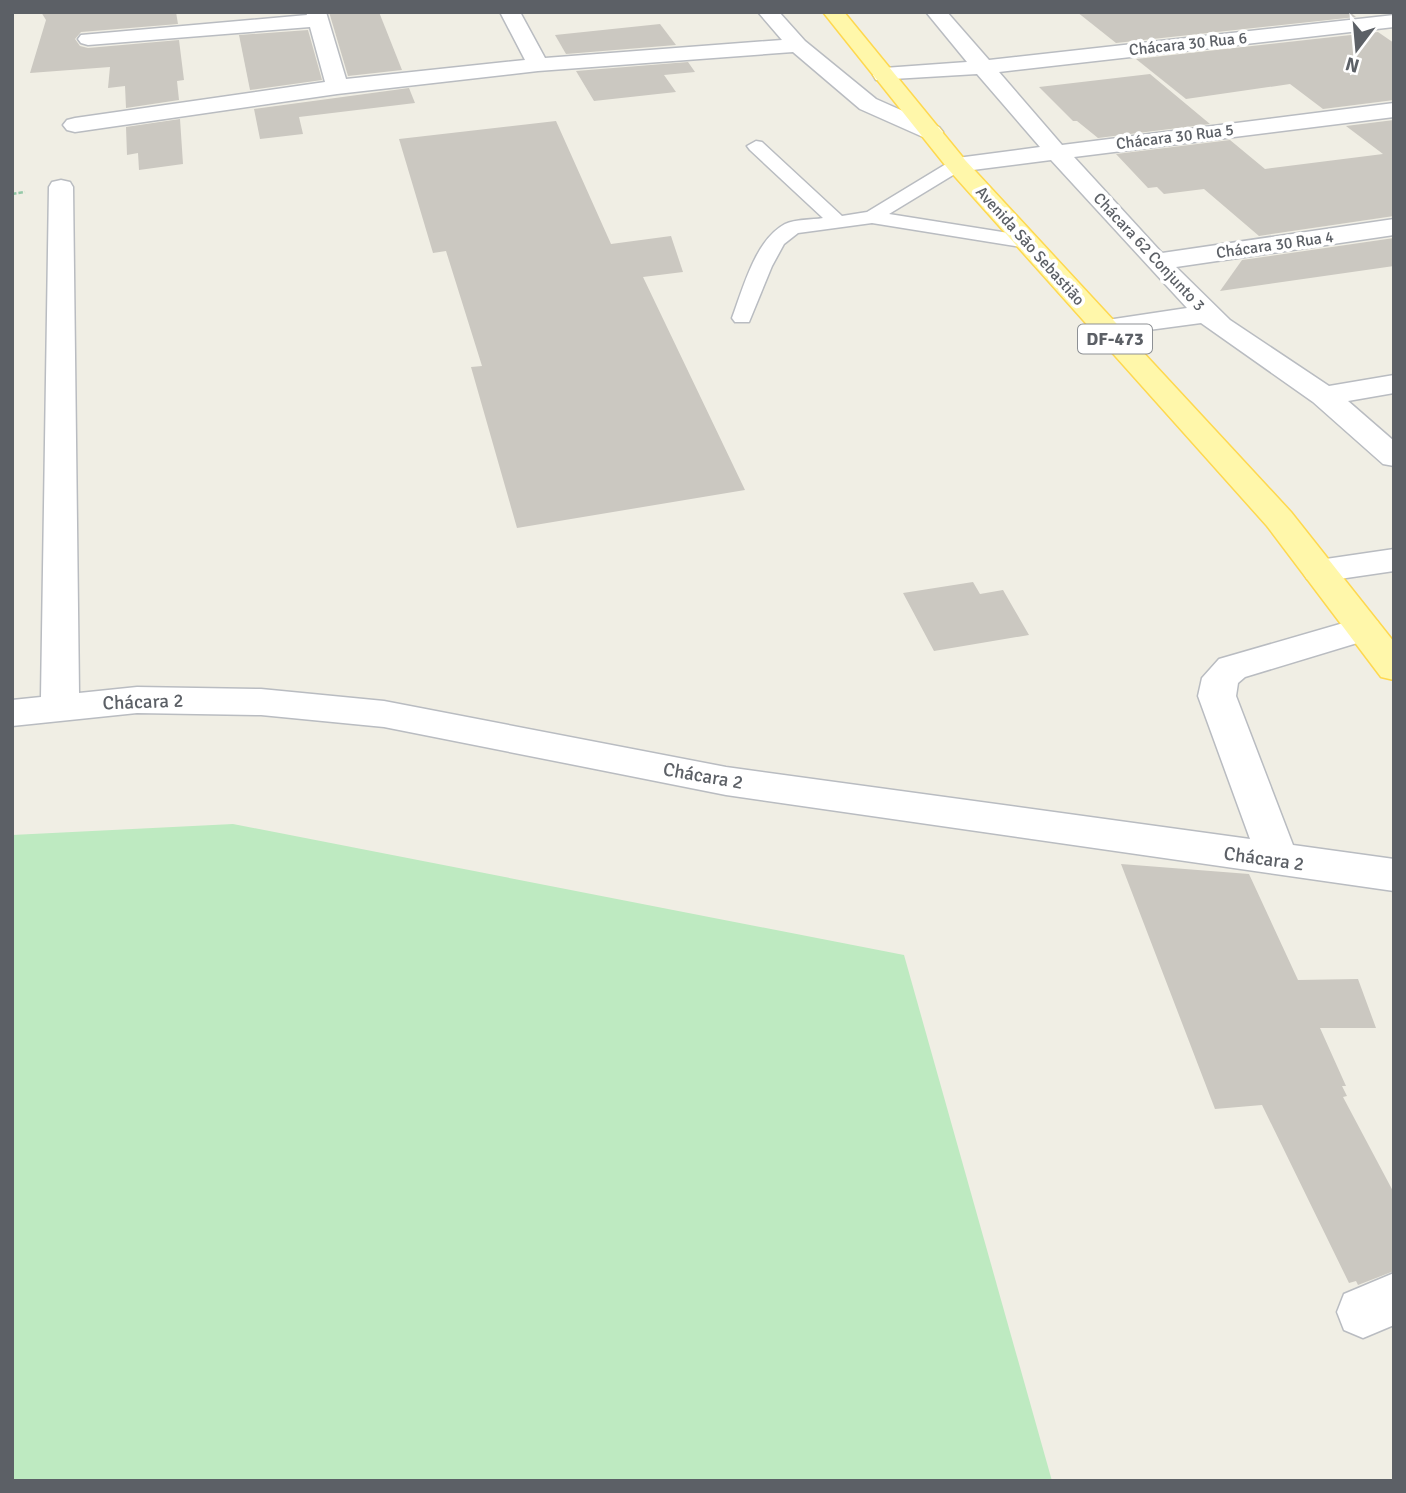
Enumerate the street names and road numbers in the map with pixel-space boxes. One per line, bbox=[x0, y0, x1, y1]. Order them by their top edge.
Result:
street label: Chácara 30 Rua 6 bbox=[1128, 28, 1248, 60]
street label: Chácara 30 Rua 5 bbox=[1115, 120, 1235, 154]
street label: Avenida São Sebastião bbox=[971, 182, 1089, 310]
street label: Chácara 62 Conjunto 3 bbox=[1089, 189, 1209, 315]
street label: Chácara 30 Rua 4 bbox=[1215, 227, 1335, 263]
road number: DF-473 bbox=[1078, 324, 1152, 354]
street label: Chácara 2 bbox=[102, 689, 184, 715]
street label: Chácara 2 bbox=[661, 757, 745, 795]
street label: Chácara 2 bbox=[1222, 841, 1306, 877]

